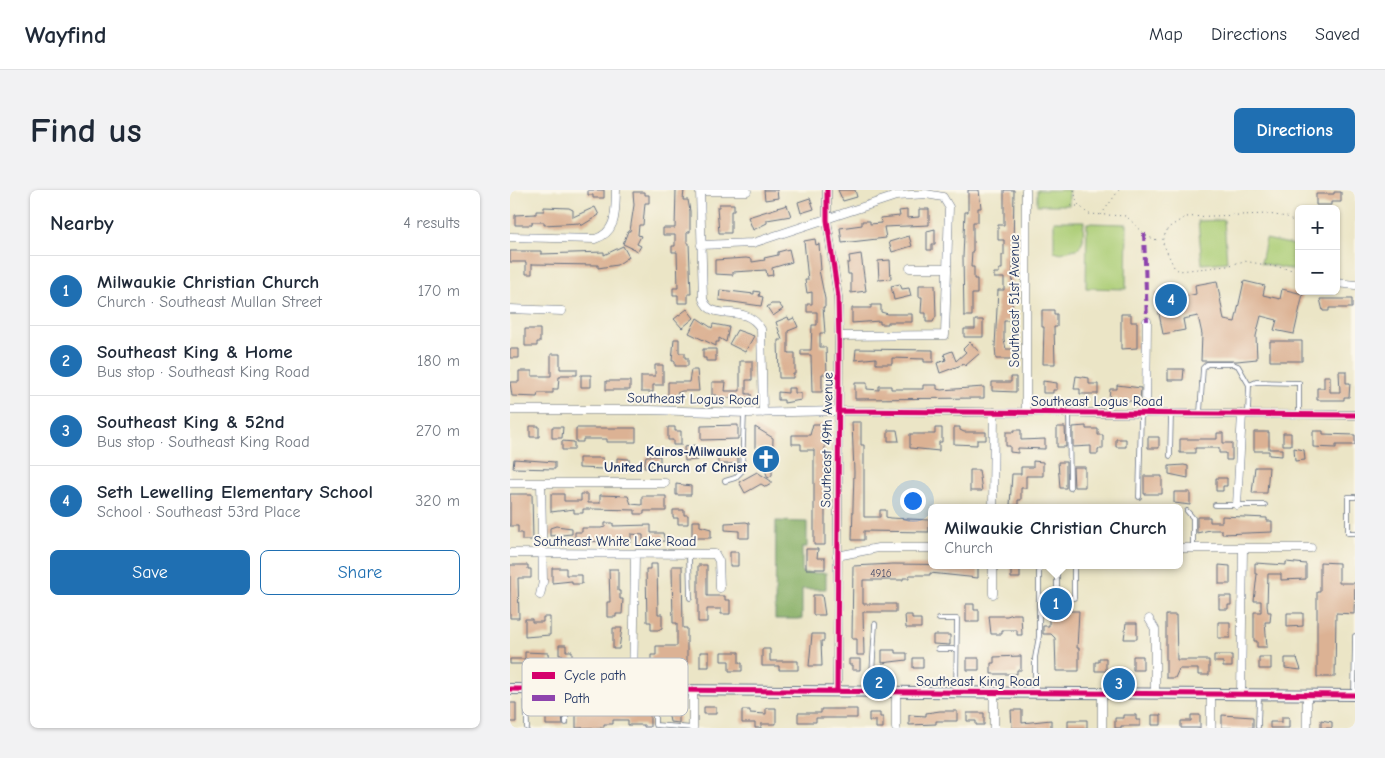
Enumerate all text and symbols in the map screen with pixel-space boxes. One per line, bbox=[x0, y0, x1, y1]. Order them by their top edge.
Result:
text: Wayfind bbox=[25, 21, 106, 49]
text: Map bbox=[1149, 24, 1183, 45]
text: Directions bbox=[1211, 24, 1287, 45]
text: Saved bbox=[1315, 24, 1360, 45]
button: Directions bbox=[1234, 108, 1355, 153]
text: Find us bbox=[30, 110, 142, 151]
map controls bbox=[1295, 205, 1340, 295]
button: + bbox=[1295, 205, 1340, 250]
text: Nearby bbox=[50, 211, 114, 235]
text: 4 results bbox=[403, 214, 460, 232]
street label: Southeast 51st Avenue bbox=[1006, 235, 1023, 367]
button: − bbox=[1295, 250, 1340, 295]
text: Milwaukie Christian Church bbox=[97, 271, 319, 293]
pin: 4 bbox=[1155, 281, 1187, 319]
text: 1 bbox=[63, 282, 69, 300]
text: 170 m bbox=[418, 282, 460, 300]
text: Church · Southeast Mullan Street bbox=[97, 293, 322, 311]
text: Southeast King & Home bbox=[97, 341, 293, 363]
text: 2 bbox=[62, 352, 70, 370]
text: 180 m bbox=[417, 352, 460, 370]
text: Bus stop · Southeast King Road bbox=[97, 363, 310, 381]
street label: Southeast 49th Avenue bbox=[817, 372, 837, 508]
street label: Southeast Logus Road bbox=[627, 389, 759, 409]
street label: Southeast Logus Road bbox=[1031, 393, 1163, 410]
text: Southeast King & 52nd bbox=[97, 411, 285, 433]
text: 3 bbox=[62, 422, 70, 440]
text: 270 m bbox=[416, 422, 460, 440]
text: Bus stop · Southeast King Road bbox=[97, 433, 310, 451]
place label: Kairos-Milwaukie United Church of Christ bbox=[604, 443, 747, 476]
church icon: Kairos-Milwaukie United Church of Christ bbox=[751, 444, 781, 474]
text: Seth Lewelling Elementary School bbox=[97, 481, 373, 503]
your location bbox=[900, 488, 926, 514]
text: 4 bbox=[62, 492, 70, 510]
text: 320 m bbox=[415, 492, 460, 510]
text: School · Southeast 53rd Place bbox=[97, 503, 300, 521]
popup bbox=[928, 504, 1183, 569]
text: Milwaukie Christian Church bbox=[944, 517, 1167, 539]
street label: Southeast White Lake Road bbox=[533, 533, 697, 550]
text: Church bbox=[944, 539, 993, 557]
button: Save bbox=[50, 550, 250, 595]
button: Share bbox=[260, 550, 460, 595]
house number: 4916 bbox=[870, 567, 892, 580]
pin: 1 bbox=[1040, 585, 1072, 623]
legend bbox=[522, 658, 688, 716]
pin: 2 bbox=[863, 664, 895, 702]
pin: 3 bbox=[1103, 665, 1135, 703]
text: Cycle path bbox=[564, 667, 626, 684]
street label: Southeast King Road bbox=[916, 673, 1040, 690]
text: Path bbox=[564, 690, 590, 707]

